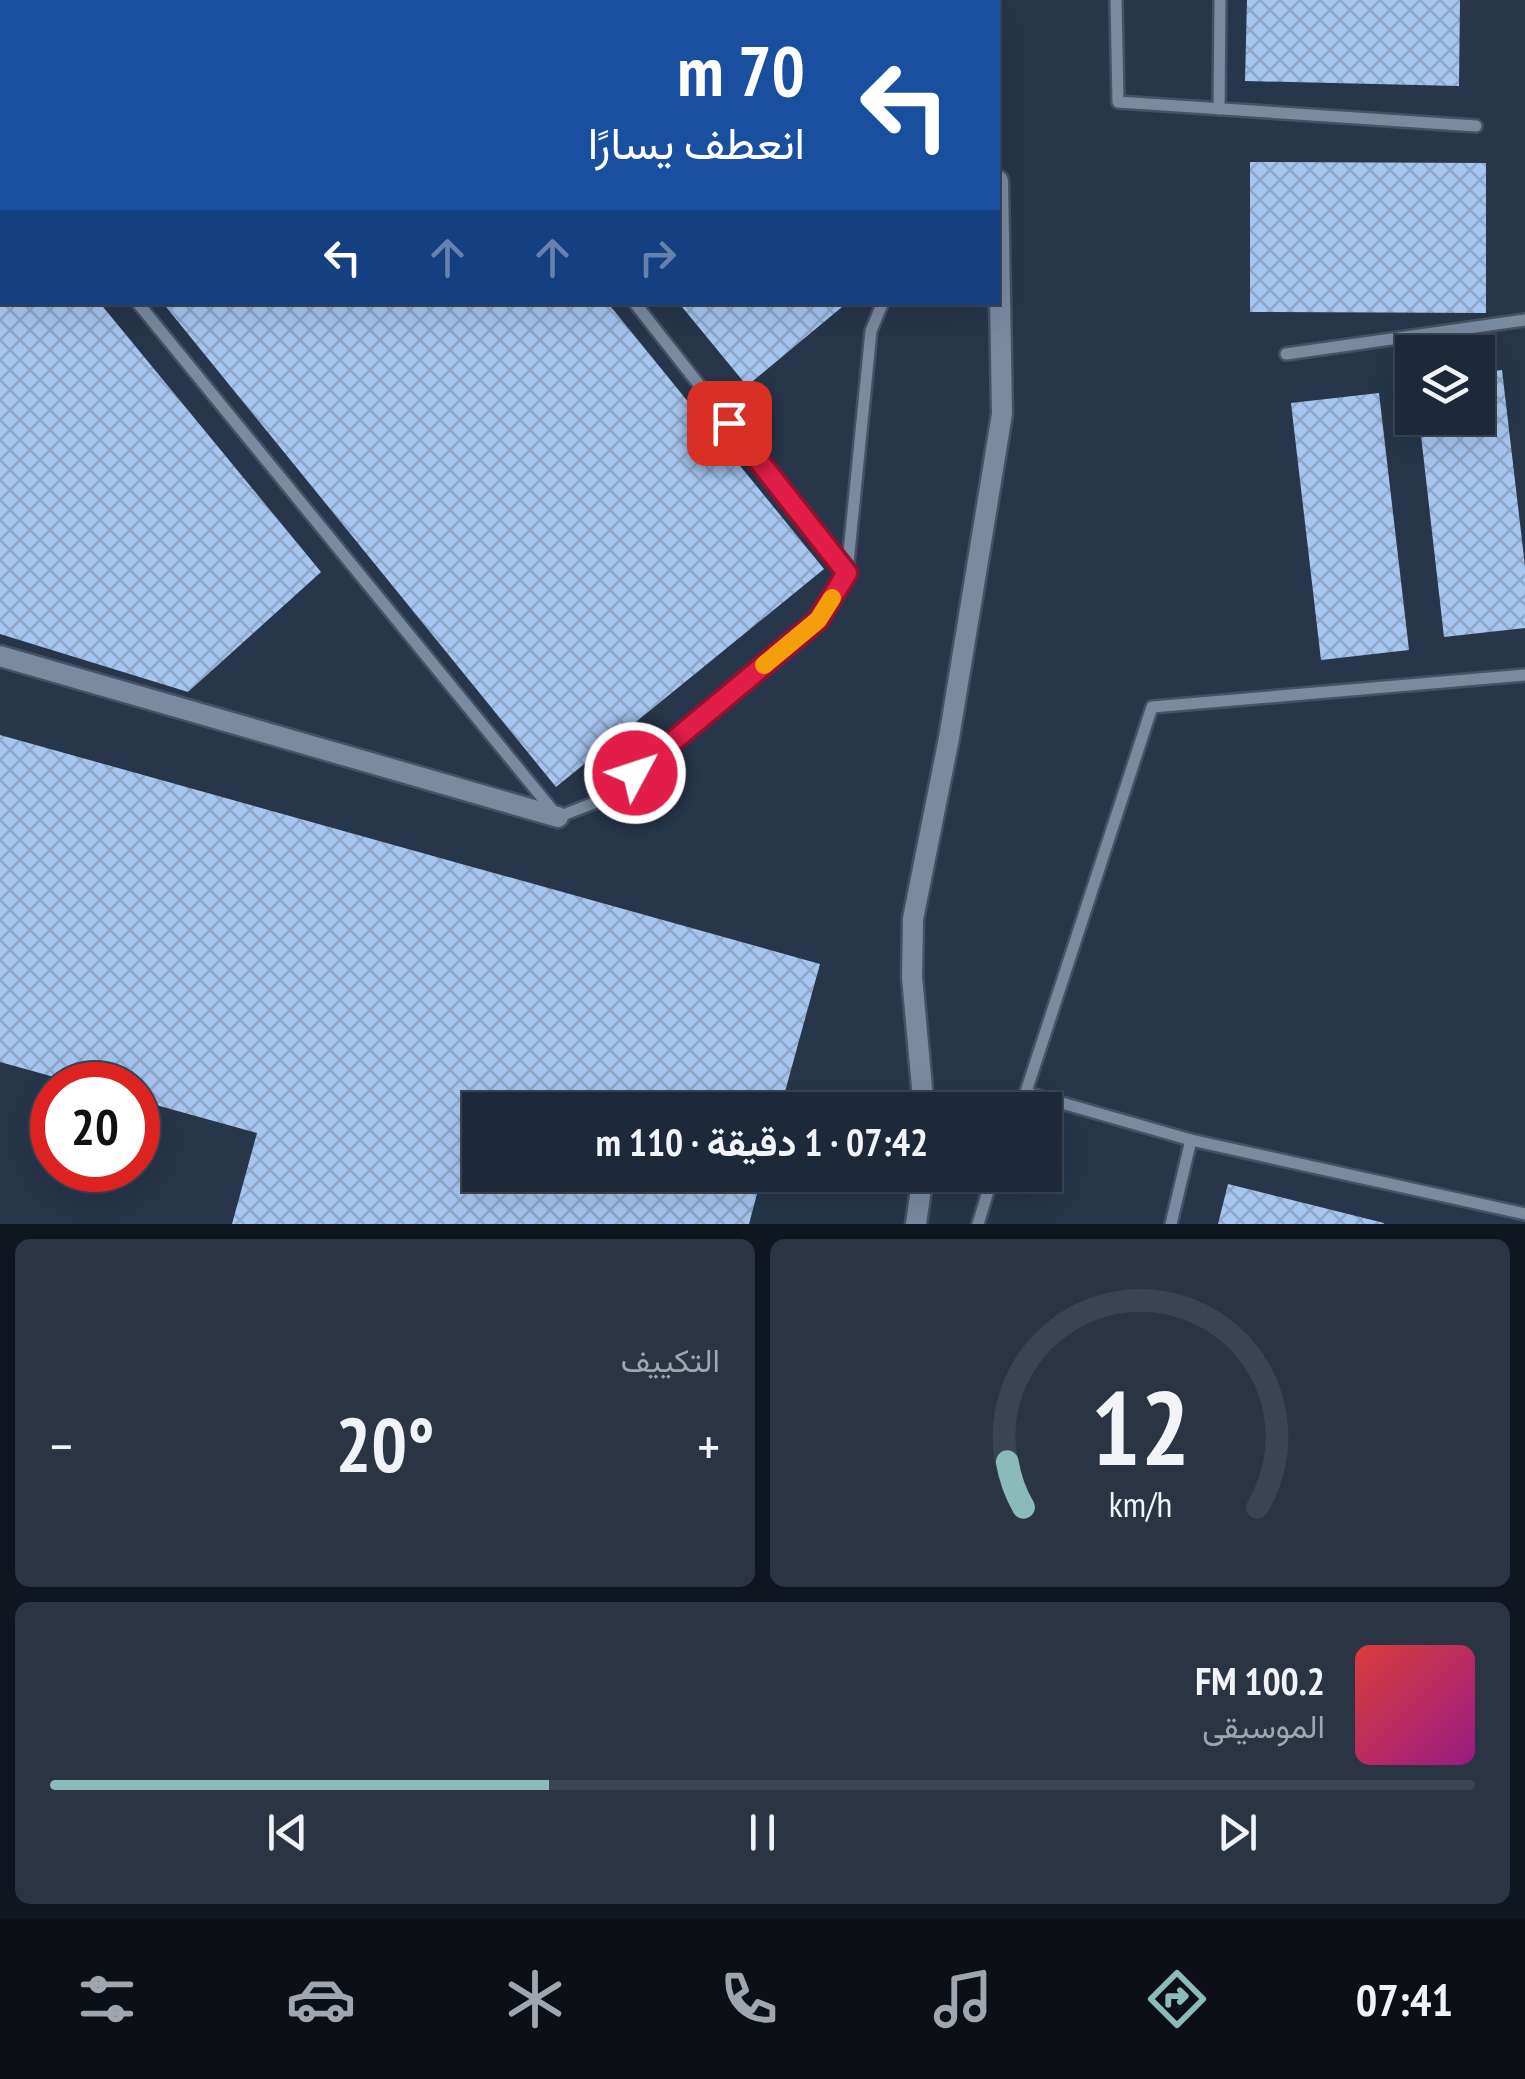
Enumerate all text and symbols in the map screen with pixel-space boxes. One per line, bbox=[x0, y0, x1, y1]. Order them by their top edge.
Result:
text: 70 m bbox=[677, 25, 805, 115]
icon: left bbox=[840, 40, 970, 170]
text: انعطف يسارًا bbox=[588, 113, 805, 171]
icon: left bbox=[315, 230, 370, 285]
icon: ahead bbox=[420, 230, 475, 285]
icon: ahead bbox=[525, 230, 580, 285]
icon: right bbox=[630, 230, 685, 285]
map controls bbox=[1395, 335, 1495, 435]
button: layers bbox=[1395, 335, 1495, 435]
pin bbox=[687, 381, 772, 466]
icon: arrive bbox=[702, 396, 757, 451]
position arrow bbox=[583, 721, 687, 825]
speed limit sign: 20 bbox=[30, 1062, 160, 1192]
text: 07:42 · 1 دقيقة · 110 m bbox=[596, 1117, 928, 1166]
text: التكييف bbox=[621, 1339, 720, 1381]
text: 12 bbox=[1090, 1359, 1190, 1494]
text: 20° bbox=[335, 1396, 435, 1493]
text: − bbox=[50, 1410, 73, 1481]
text: + bbox=[697, 1410, 720, 1481]
text: km/h bbox=[1108, 1481, 1172, 1527]
text: 100.2 FM bbox=[1195, 1656, 1325, 1705]
text: الموسيقى bbox=[1202, 1705, 1325, 1747]
icon: previous bbox=[260, 1805, 315, 1860]
icon: pause bbox=[735, 1805, 790, 1860]
icon: next bbox=[1210, 1805, 1265, 1860]
icon: filters bbox=[72, 1964, 142, 2034]
icon: car bbox=[286, 1964, 356, 2034]
icon: climate bbox=[500, 1964, 570, 2034]
icon: phone bbox=[714, 1964, 784, 2034]
icon: music bbox=[928, 1964, 998, 2034]
icon: directions bbox=[1142, 1964, 1212, 2034]
text: 07:41 bbox=[1356, 1970, 1453, 2028]

